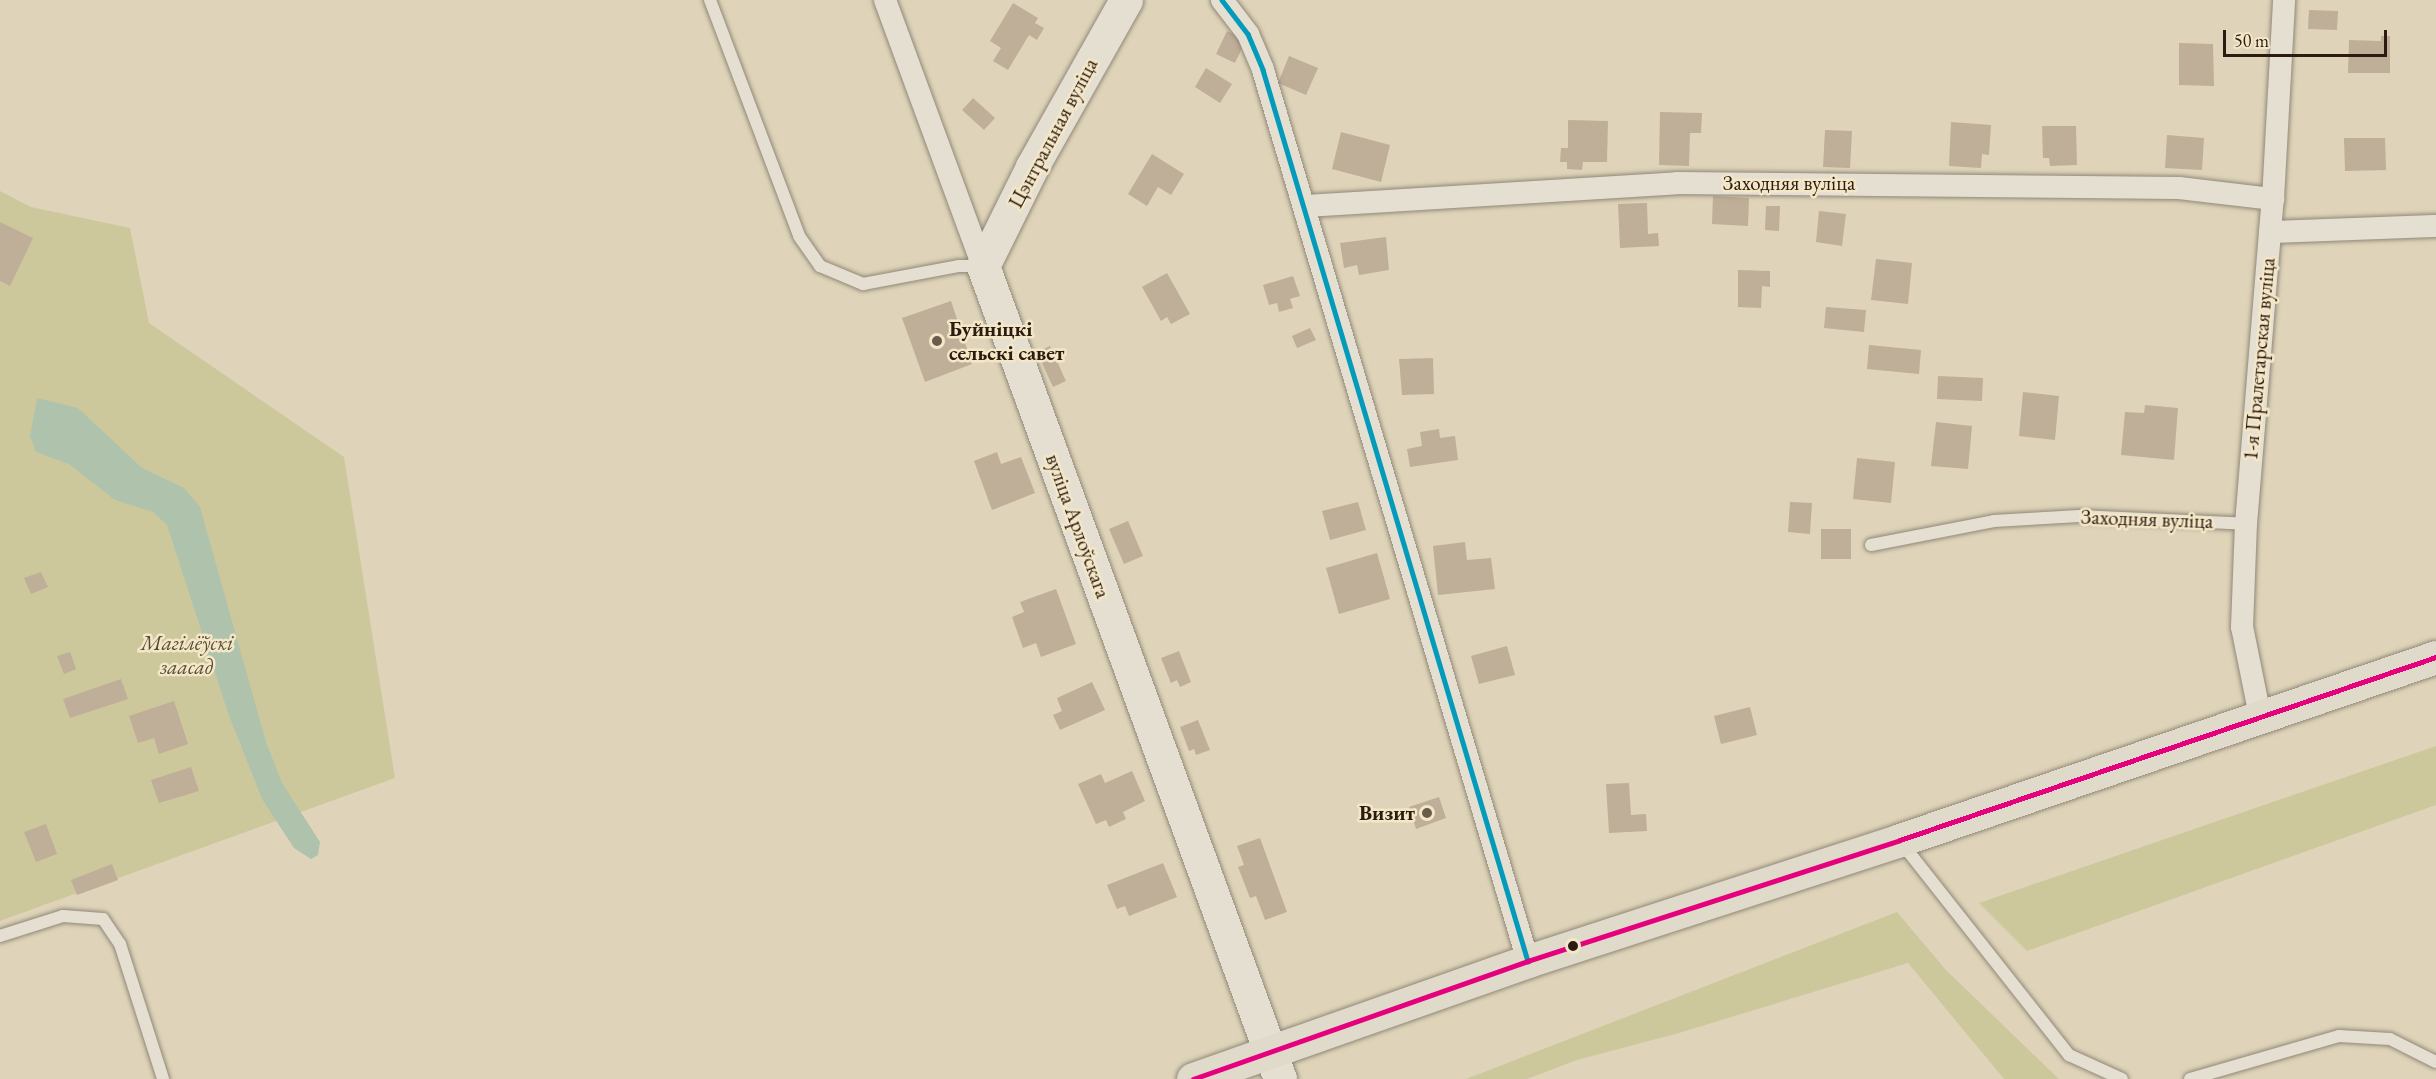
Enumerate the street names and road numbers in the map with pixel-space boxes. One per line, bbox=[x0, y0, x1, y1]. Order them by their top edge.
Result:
street label: Цэнтральная вуліца bbox=[1003, 54, 1103, 212]
street label: Заходняя вуліца bbox=[1723, 170, 1855, 196]
street label: 1-я Пралетарская вуліца bbox=[2238, 257, 2280, 461]
street label: вуліца Арлоўскага bbox=[1040, 450, 1116, 602]
street label: Заходняя вуліца bbox=[2080, 504, 2214, 534]

